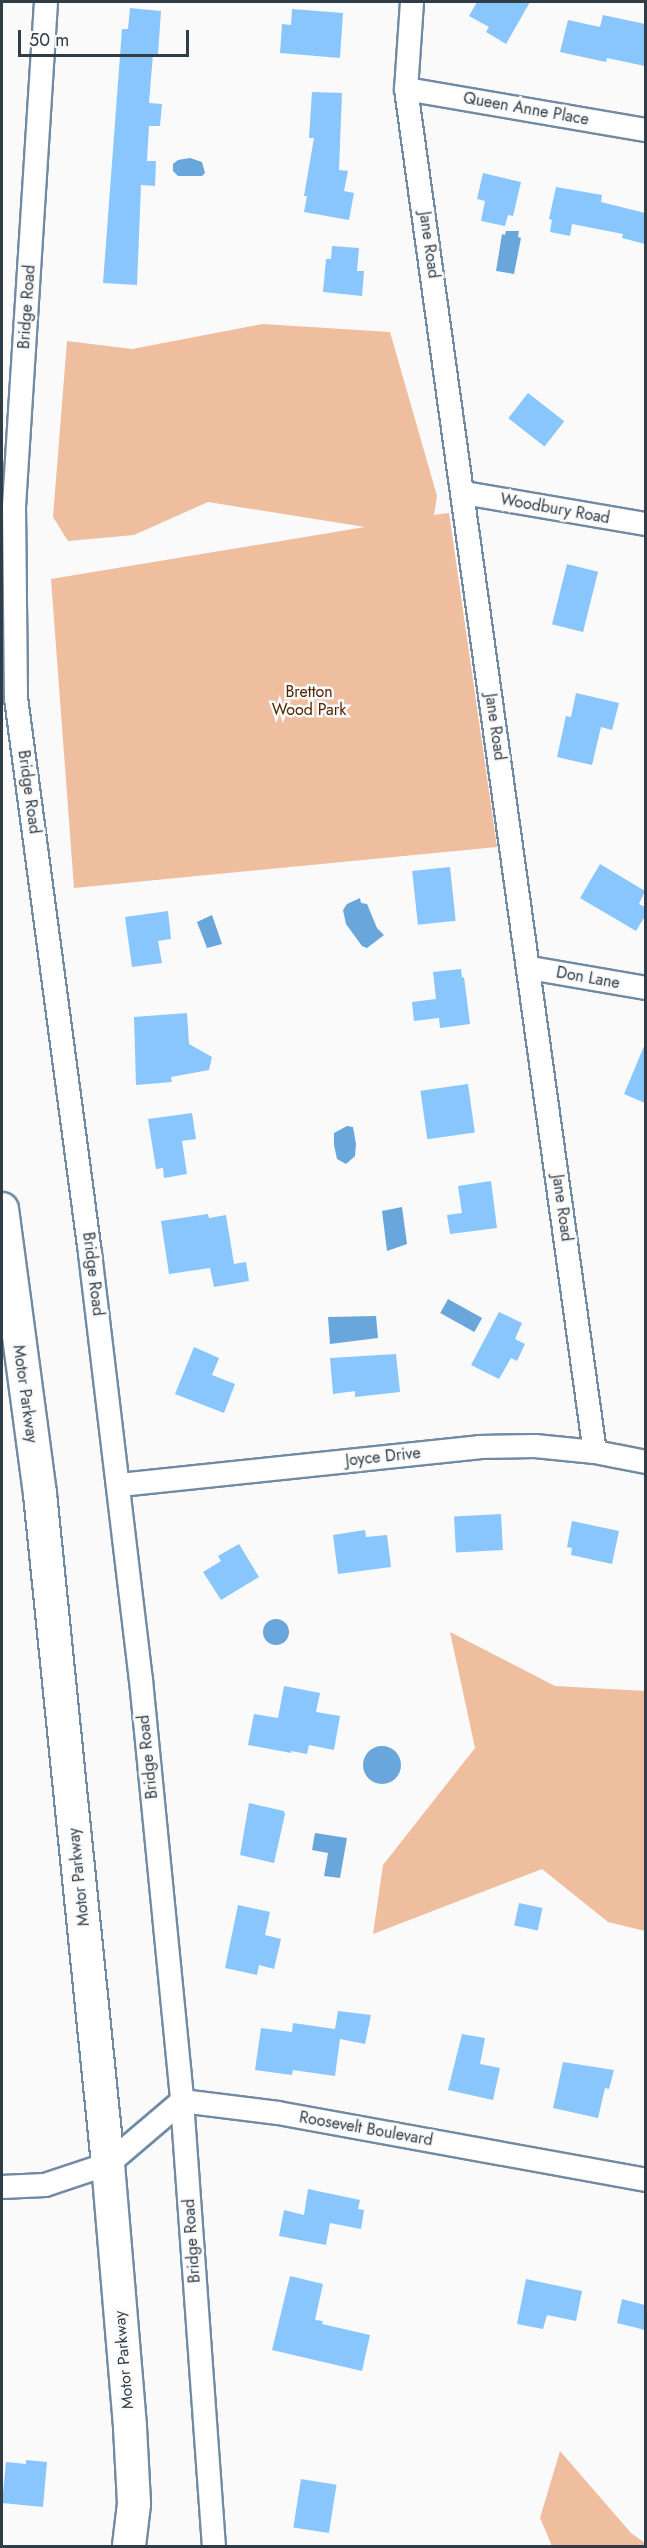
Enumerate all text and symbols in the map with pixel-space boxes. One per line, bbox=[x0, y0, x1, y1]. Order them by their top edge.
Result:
scale bar bbox=[21, 18, 192, 56]
text: 50 m bbox=[29, 27, 69, 53]
street label: Queen Anne Place bbox=[462, 89, 590, 129]
street label: Jane Road bbox=[415, 210, 443, 280]
street label: Bridge Road bbox=[14, 264, 40, 350]
street label: Woodbury Road bbox=[499, 490, 611, 528]
park label: Bretton Wood Park bbox=[272, 682, 346, 720]
street label: Jane Road bbox=[481, 692, 509, 762]
street label: Bridge Road bbox=[14, 749, 44, 835]
street label: Don Lane bbox=[555, 963, 621, 993]
street label: Jane Road bbox=[548, 1173, 576, 1243]
street label: Bridge Road bbox=[78, 1231, 108, 1317]
street label: Motor Parkway bbox=[9, 1344, 41, 1444]
street label: Joyce Drive bbox=[345, 1444, 421, 1470]
street label: Bridge Road bbox=[134, 1714, 162, 1800]
street label: Motor Parkway bbox=[64, 1827, 94, 1927]
street label: Roosevelt Boulevard bbox=[298, 2108, 434, 2150]
street label: Bridge Road bbox=[179, 2198, 205, 2284]
street label: Motor Parkway bbox=[110, 2310, 138, 2410]

